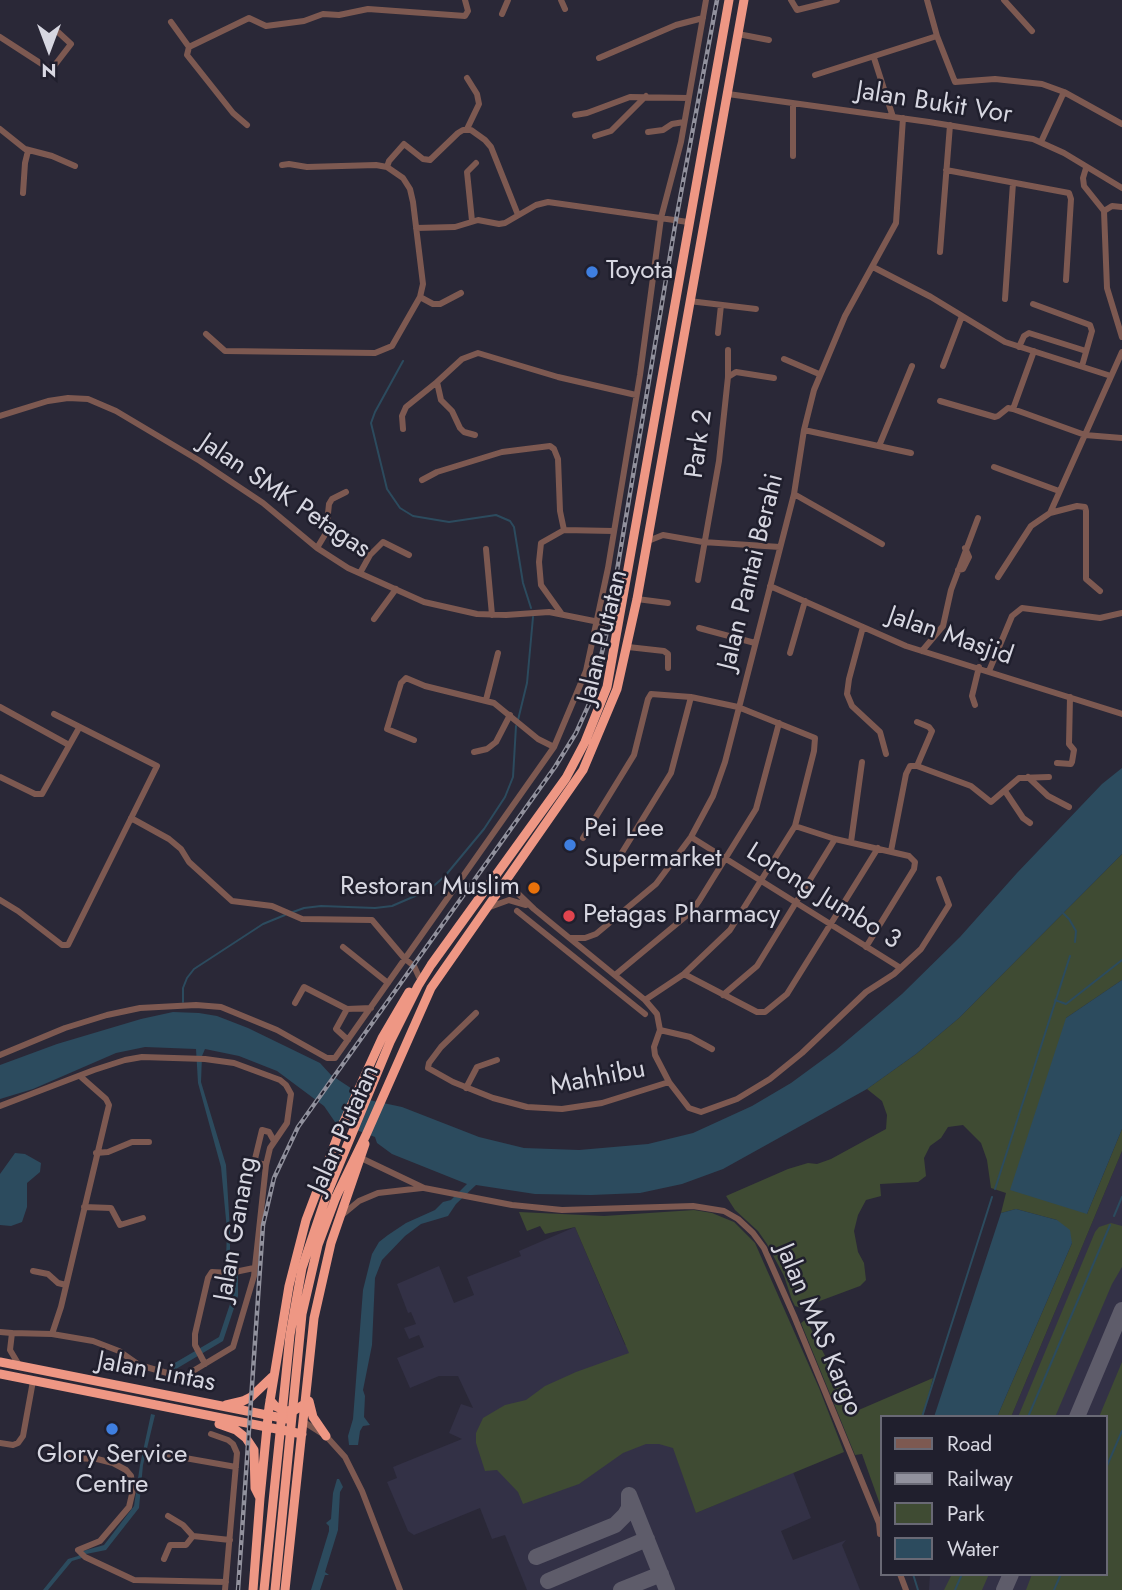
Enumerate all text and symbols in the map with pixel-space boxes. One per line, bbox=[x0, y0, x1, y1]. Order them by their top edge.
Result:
north arrow bbox=[14, 14, 84, 84]
text: N bbox=[41, 57, 57, 84]
street label: Jalan Bukit Vor bbox=[854, 76, 1014, 132]
place label: Toyota bbox=[606, 256, 673, 288]
marker: Toyota bbox=[584, 264, 600, 280]
street label: Park 2 bbox=[680, 408, 720, 480]
street label: Jalan SMK Petagas bbox=[192, 428, 376, 566]
street label: Jalan Pantai Berahi bbox=[713, 471, 791, 673]
street label: Jalan Putatan bbox=[572, 567, 636, 707]
street label: Jalan Masjid bbox=[883, 601, 1017, 673]
place label: Pei Lee Supermarket bbox=[584, 814, 721, 876]
marker: Pei Lee Supermarket bbox=[562, 837, 578, 853]
street label: Lorong Jumbo 3 bbox=[740, 837, 906, 957]
place label: Restoran Muslim bbox=[340, 872, 520, 904]
marker: Restoran Muslim bbox=[526, 880, 542, 896]
place label: Petagas Pharmacy bbox=[583, 900, 780, 932]
marker: Petagas Pharmacy bbox=[561, 908, 577, 924]
street label: Mahhibu bbox=[548, 1055, 648, 1103]
street label: Jalan Putatan bbox=[303, 1061, 387, 1199]
street label: Jalan Ganang bbox=[209, 1154, 265, 1304]
street label: Jalan MAS Kargo bbox=[768, 1239, 868, 1421]
street label: Jalan Lintas bbox=[94, 1346, 218, 1400]
legend bbox=[880, 1415, 1108, 1576]
marker: Glory Service Centre bbox=[104, 1421, 120, 1437]
text: Road bbox=[947, 1429, 992, 1459]
place label: Glory Service Centre bbox=[37, 1440, 187, 1502]
text: Railway bbox=[947, 1464, 1013, 1494]
text: Park bbox=[947, 1499, 984, 1529]
text: Water bbox=[947, 1534, 999, 1564]

